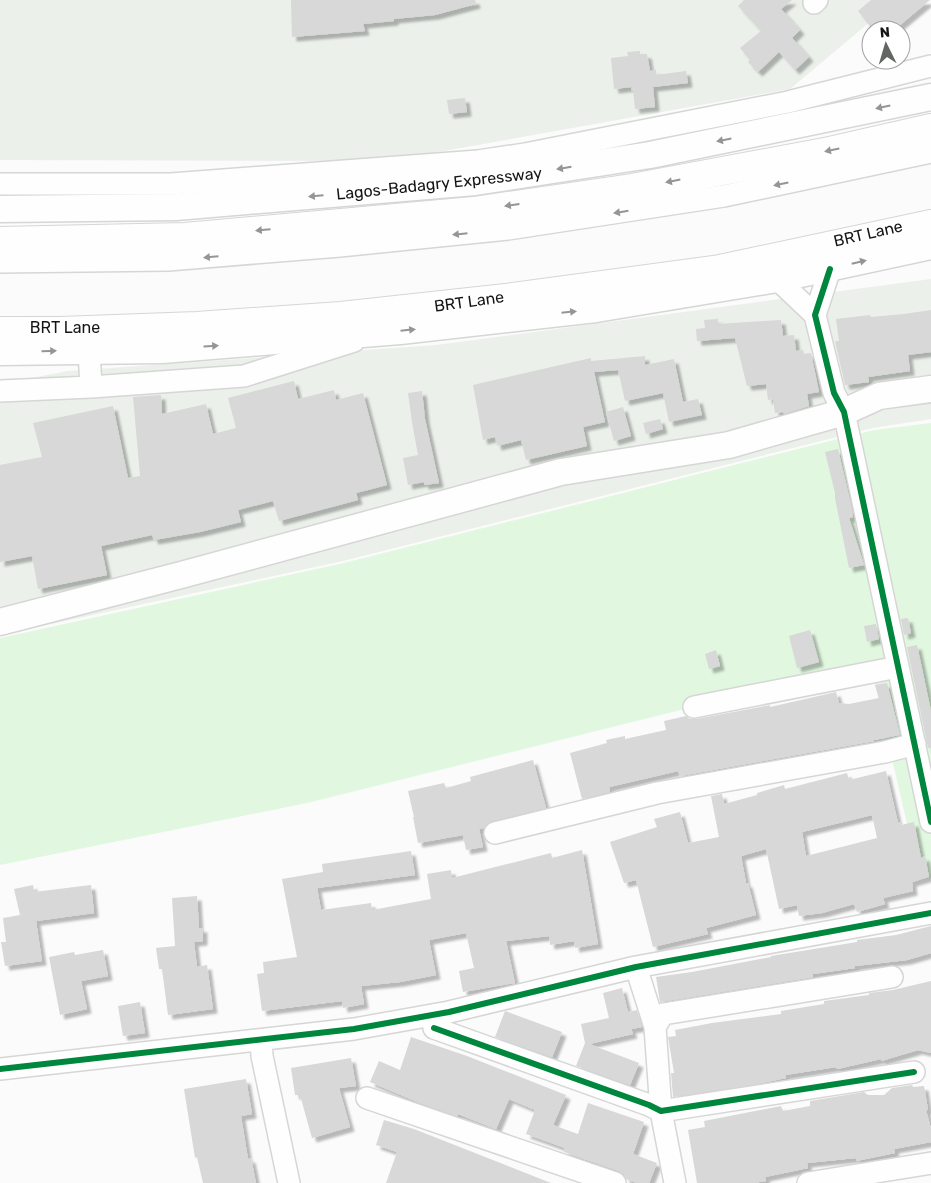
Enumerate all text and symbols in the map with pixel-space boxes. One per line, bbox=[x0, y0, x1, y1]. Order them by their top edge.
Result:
north arrow bbox=[861, 20, 911, 70]
text: N bbox=[879, 24, 891, 41]
one-way arrow bbox=[876, 103, 891, 111]
one-way arrow bbox=[717, 136, 732, 144]
one-way arrow bbox=[825, 146, 840, 154]
street label: Lagos-Badagry Expressway bbox=[335, 163, 543, 204]
one-way arrow bbox=[556, 165, 572, 173]
one-way arrow bbox=[664, 177, 680, 185]
one-way arrow bbox=[773, 180, 788, 188]
one-way arrow bbox=[308, 192, 324, 200]
one-way arrow bbox=[504, 202, 520, 210]
one-way arrow bbox=[612, 208, 628, 216]
street label: BRT Lane bbox=[832, 216, 905, 251]
one-way arrow bbox=[255, 227, 271, 235]
one-way arrow bbox=[451, 230, 467, 238]
one-way arrow bbox=[202, 253, 218, 261]
one-way arrow bbox=[852, 258, 867, 266]
street label: BRT Lane bbox=[433, 287, 505, 316]
one-way arrow bbox=[562, 308, 578, 316]
street label: BRT Lane bbox=[30, 318, 100, 337]
one-way arrow bbox=[400, 326, 416, 334]
one-way arrow bbox=[203, 342, 219, 350]
one-way arrow bbox=[41, 347, 57, 355]

